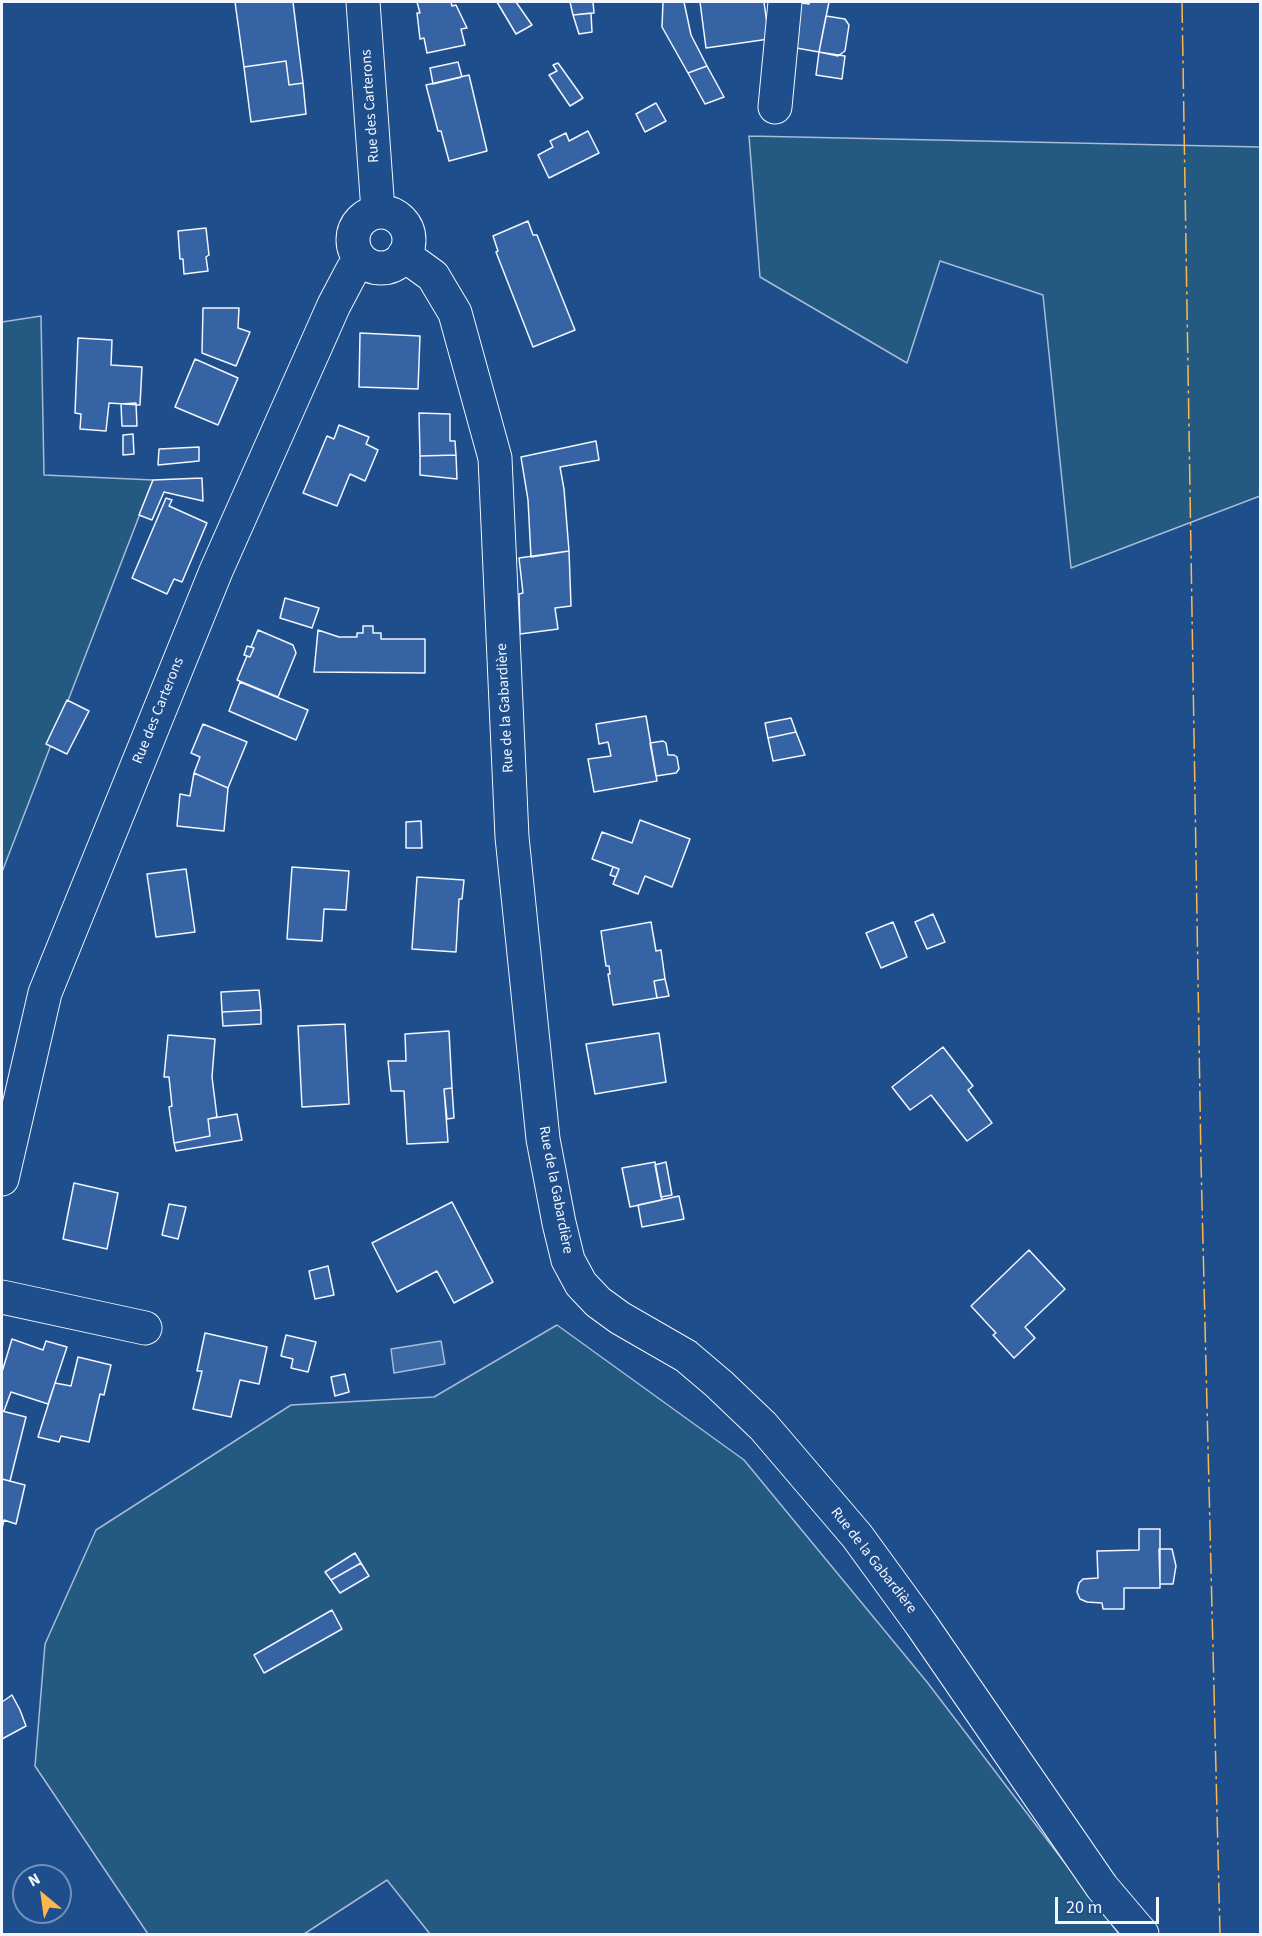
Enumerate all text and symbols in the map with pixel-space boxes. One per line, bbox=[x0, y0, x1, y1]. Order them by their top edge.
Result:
street label: Rue des Carterons bbox=[358, 49, 384, 163]
street label: Rue de la Gabardière bbox=[494, 643, 518, 773]
street label: Rue des Carterons bbox=[129, 655, 189, 767]
street label: Rue de la Gabardière bbox=[534, 1125, 576, 1255]
street label: Rue de la Gabardière bbox=[826, 1504, 920, 1618]
north arrow bbox=[12, 1864, 72, 1924]
text: N bbox=[24, 1868, 44, 1892]
scale bar bbox=[1058, 1885, 1162, 1923]
text: 20 m bbox=[1066, 1895, 1102, 1920]

